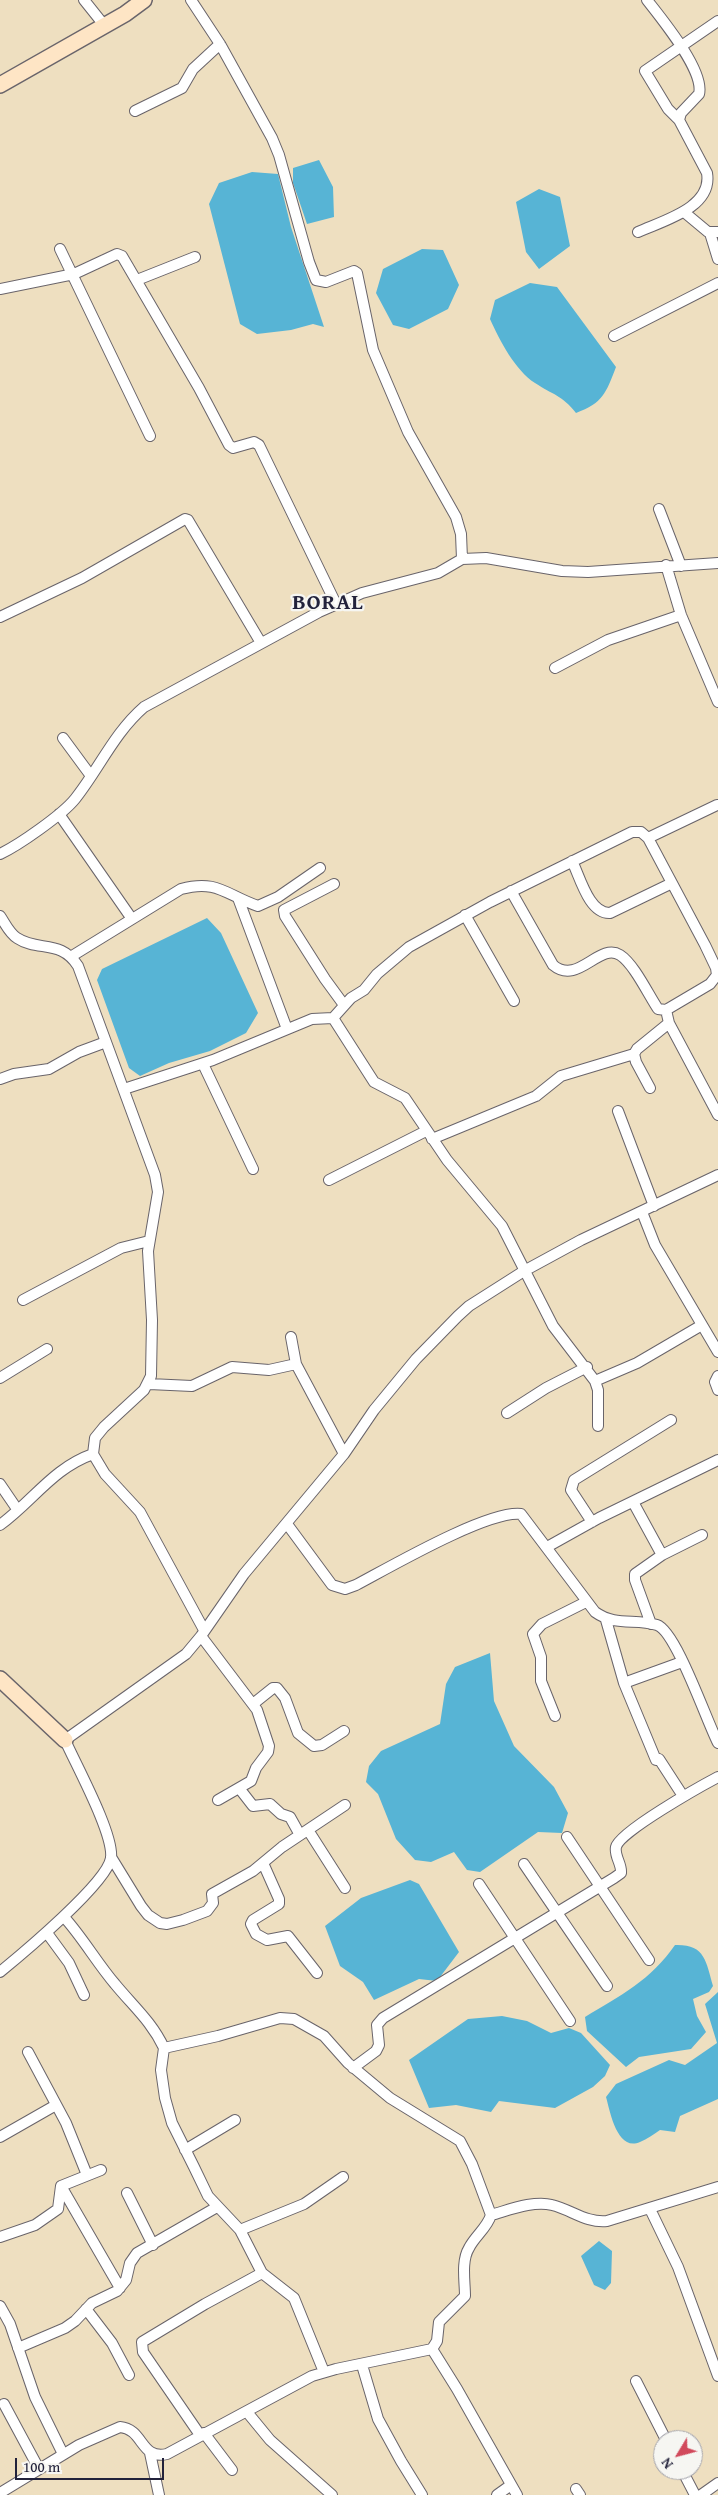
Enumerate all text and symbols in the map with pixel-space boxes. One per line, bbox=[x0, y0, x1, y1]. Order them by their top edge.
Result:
district label: BORAL bbox=[292, 590, 364, 616]
north arrow bbox=[653, 2430, 703, 2480]
scale bar bbox=[18, 2448, 166, 2480]
text: N bbox=[656, 2454, 678, 2473]
text: 100 m bbox=[23, 2456, 60, 2477]

